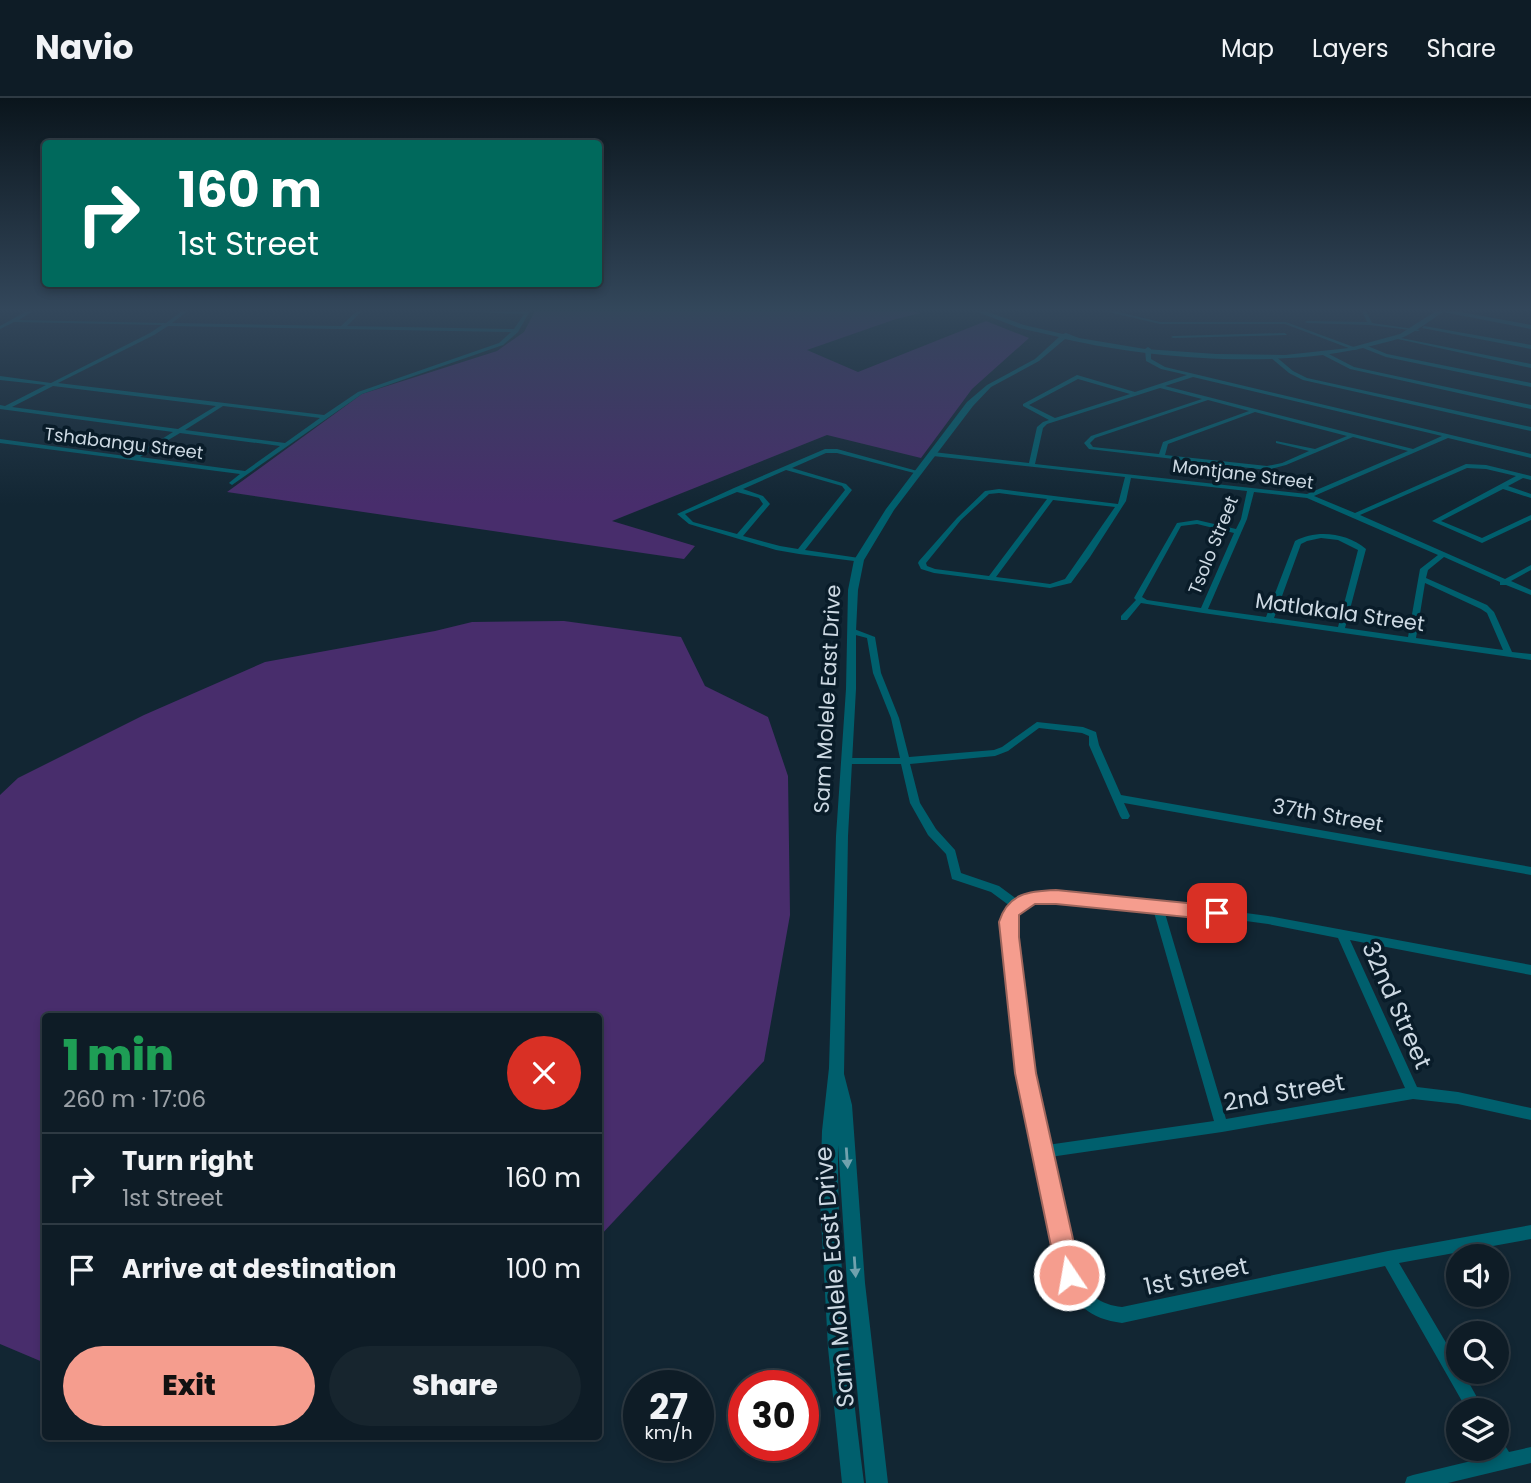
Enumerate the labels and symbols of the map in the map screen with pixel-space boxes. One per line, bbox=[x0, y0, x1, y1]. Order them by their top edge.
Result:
street label: Tshabangu Street bbox=[43, 421, 205, 465]
street label: Montjane Street bbox=[1171, 453, 1315, 495]
street label: Tsolo Street bbox=[1182, 492, 1244, 598]
street label: Sam Molele East Drive bbox=[807, 584, 847, 814]
street label: Matlakala Street bbox=[1253, 586, 1427, 638]
street label: 37th Street bbox=[1270, 791, 1386, 839]
pin bbox=[1187, 883, 1247, 943]
street label: 32nd Street bbox=[1354, 936, 1440, 1074]
street label: 2nd Street bbox=[1221, 1065, 1347, 1119]
street label: Sam Molele East Drive bbox=[806, 1145, 862, 1409]
one-way arrow bbox=[842, 1147, 853, 1169]
position arrow bbox=[1032, 1238, 1106, 1312]
street label: 1st Street bbox=[1141, 1249, 1251, 1303]
one-way arrow bbox=[850, 1256, 861, 1278]
speed limit sign: 30 bbox=[728, 1370, 819, 1461]

